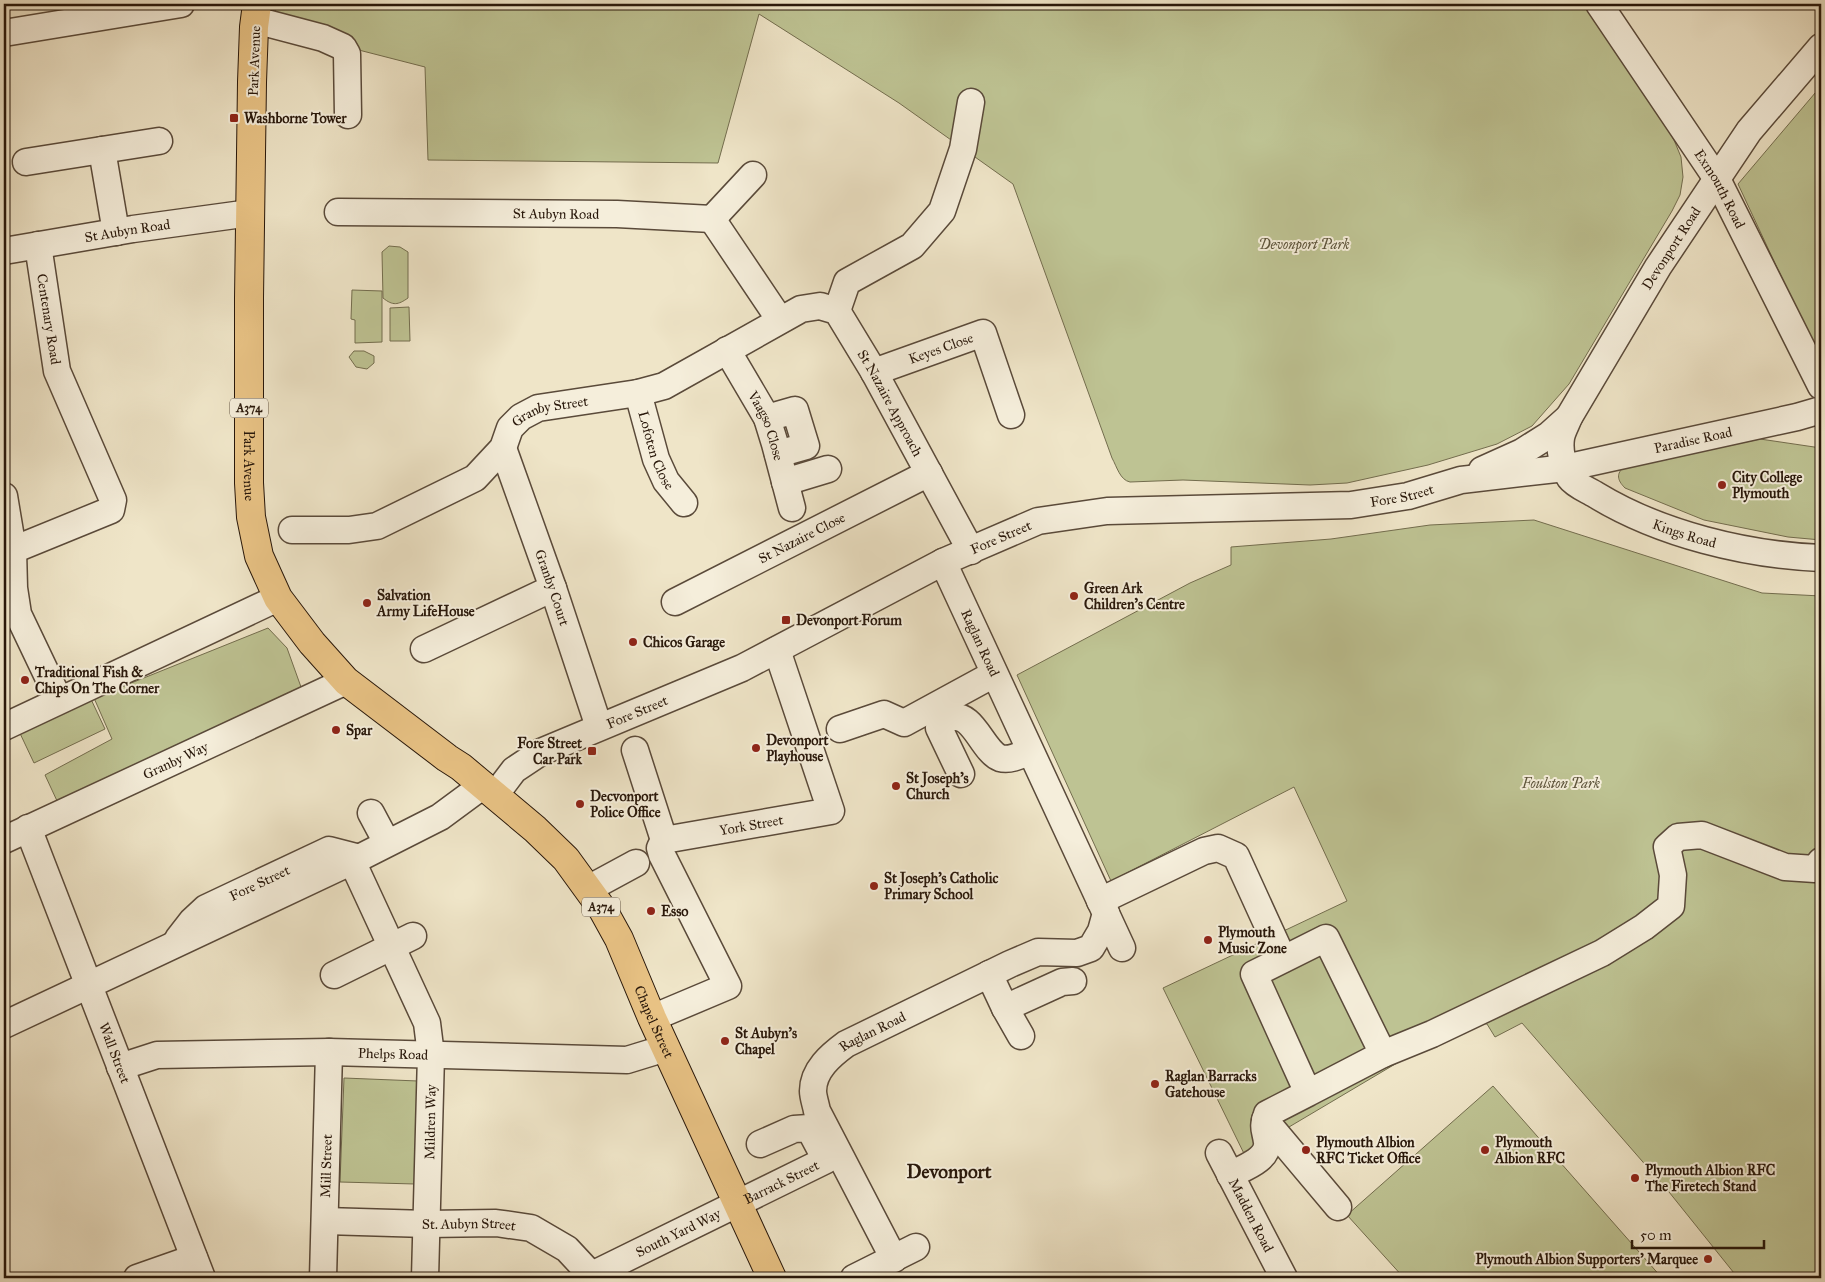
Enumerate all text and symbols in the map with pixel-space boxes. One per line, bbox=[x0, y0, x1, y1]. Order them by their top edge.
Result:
street label: Park Avenue bbox=[245, 25, 264, 96]
place label: Washborne Tower bbox=[244, 110, 347, 127]
marker: Washborne Tower bbox=[228, 112, 240, 124]
street label: Exmouth Road bbox=[1690, 146, 1748, 231]
street label: Devonport Road bbox=[1638, 204, 1705, 293]
street label: St Aubyn Road bbox=[513, 205, 599, 223]
street label: St Aubyn Road bbox=[83, 216, 171, 246]
park label: Devonport Park bbox=[1258, 236, 1350, 254]
street label: Centenary Road bbox=[33, 272, 64, 366]
street label: Keyes Close bbox=[906, 329, 976, 368]
street label: St Nazaire Approach bbox=[854, 347, 926, 460]
street label: Vaagso Close bbox=[744, 387, 787, 463]
street label: Granby Street bbox=[508, 393, 589, 431]
road number: A374 bbox=[230, 398, 268, 418]
street label: Lofoten Close bbox=[634, 409, 678, 493]
street label: Paradise Road bbox=[1652, 424, 1734, 457]
street label: Park Avenue bbox=[240, 431, 258, 502]
place label: City College Plymouth bbox=[1732, 469, 1802, 503]
marker: City College Plymouth bbox=[1716, 479, 1728, 491]
street label: Fore Street bbox=[1369, 481, 1436, 511]
street label: St Nazaire Close bbox=[756, 509, 848, 567]
street label: Kings Road bbox=[1650, 516, 1718, 552]
street label: Fore Street bbox=[968, 517, 1034, 558]
street label: Granby Court bbox=[531, 547, 573, 628]
place label: Green Ark Children's Centre bbox=[1084, 580, 1185, 613]
place label: Salvation Army LifeHouse bbox=[376, 587, 475, 621]
marker: Green Ark Children's Centre bbox=[1068, 590, 1080, 602]
marker: Salvation Army LifeHouse bbox=[361, 597, 373, 609]
street label: Raglan Road bbox=[957, 606, 1003, 679]
place label: Devonport Forum bbox=[796, 612, 902, 630]
marker: Devonport Forum bbox=[780, 614, 792, 626]
place label: Chicos Garage bbox=[643, 634, 725, 652]
marker: Chicos Garage bbox=[627, 636, 639, 648]
place label: Traditional Fish & Chips On The Corner bbox=[34, 664, 160, 698]
marker: Traditional Fish & Chips On The Corner bbox=[19, 674, 31, 686]
street label: Fore Street bbox=[604, 692, 671, 733]
place label: Spar bbox=[346, 722, 373, 740]
marker: Spar bbox=[330, 724, 342, 736]
place label: Devonport Playhouse bbox=[766, 732, 829, 766]
place label: Fore Street Car Park bbox=[517, 735, 582, 768]
street label: Granby Way bbox=[140, 738, 211, 783]
marker: Devonport Playhouse bbox=[750, 742, 762, 754]
marker: Fore Street Car Park bbox=[586, 745, 598, 757]
place label: St Joseph's Church bbox=[906, 770, 969, 803]
park label: Foulston Park bbox=[1521, 775, 1601, 792]
marker: St Joseph's Church bbox=[890, 780, 902, 792]
place label: Decvonport Police Office bbox=[590, 788, 661, 821]
marker: Decvonport Police Office bbox=[574, 798, 586, 810]
street label: York Street bbox=[718, 811, 785, 839]
street label: Fore Street bbox=[227, 862, 293, 905]
place label: St Joseph's Catholic Primary School bbox=[884, 870, 999, 904]
marker: St Joseph's Catholic Primary School bbox=[868, 880, 880, 892]
road number: A374 bbox=[582, 898, 620, 916]
place label: Esso bbox=[661, 903, 688, 920]
marker: Esso bbox=[645, 905, 657, 917]
place label: Plymouth Music Zone bbox=[1218, 924, 1287, 957]
marker: Plymouth Music Zone bbox=[1202, 934, 1214, 946]
street label: Chapel Street bbox=[630, 983, 677, 1061]
street label: Raglan Road bbox=[836, 1008, 909, 1055]
street label: Wall Street bbox=[95, 1020, 134, 1086]
place label: St Aubyn's Chapel bbox=[735, 1025, 797, 1059]
marker: St Aubyn's Chapel bbox=[719, 1035, 731, 1047]
street label: Phelps Road bbox=[358, 1045, 428, 1064]
place label: Raglan Barracks Gatehouse bbox=[1165, 1068, 1257, 1101]
marker: Raglan Barracks Gatehouse bbox=[1149, 1078, 1161, 1090]
street label: Mildren Way bbox=[421, 1084, 440, 1160]
street label: Mill Street bbox=[317, 1134, 336, 1198]
place label: Plymouth Albion RFC Ticket Office bbox=[1316, 1134, 1421, 1167]
place label: Plymouth Albion RFC bbox=[1494, 1134, 1565, 1167]
marker: Plymouth Albion RFC Ticket Office bbox=[1300, 1144, 1312, 1156]
marker: Plymouth Albion RFC bbox=[1479, 1144, 1491, 1156]
street label: Barrack Street bbox=[741, 1157, 822, 1208]
district label: Devonport bbox=[907, 1160, 992, 1184]
place label: Plymouth Albion RFC The Firetech Stand bbox=[1644, 1162, 1775, 1195]
marker: Plymouth Albion RFC The Firetech Stand bbox=[1629, 1172, 1641, 1184]
street label: Madden Road bbox=[1225, 1176, 1277, 1255]
street label: South Yard Way bbox=[633, 1205, 724, 1261]
street label: St. Aubyn Street bbox=[422, 1215, 517, 1235]
scale bar bbox=[1632, 1217, 1765, 1249]
text: 50 m bbox=[1640, 1226, 1672, 1244]
place label: Plymouth Albion Supporters' Marquee bbox=[1475, 1251, 1698, 1269]
marker: Plymouth Albion Supporters' Marquee bbox=[1702, 1253, 1714, 1265]

